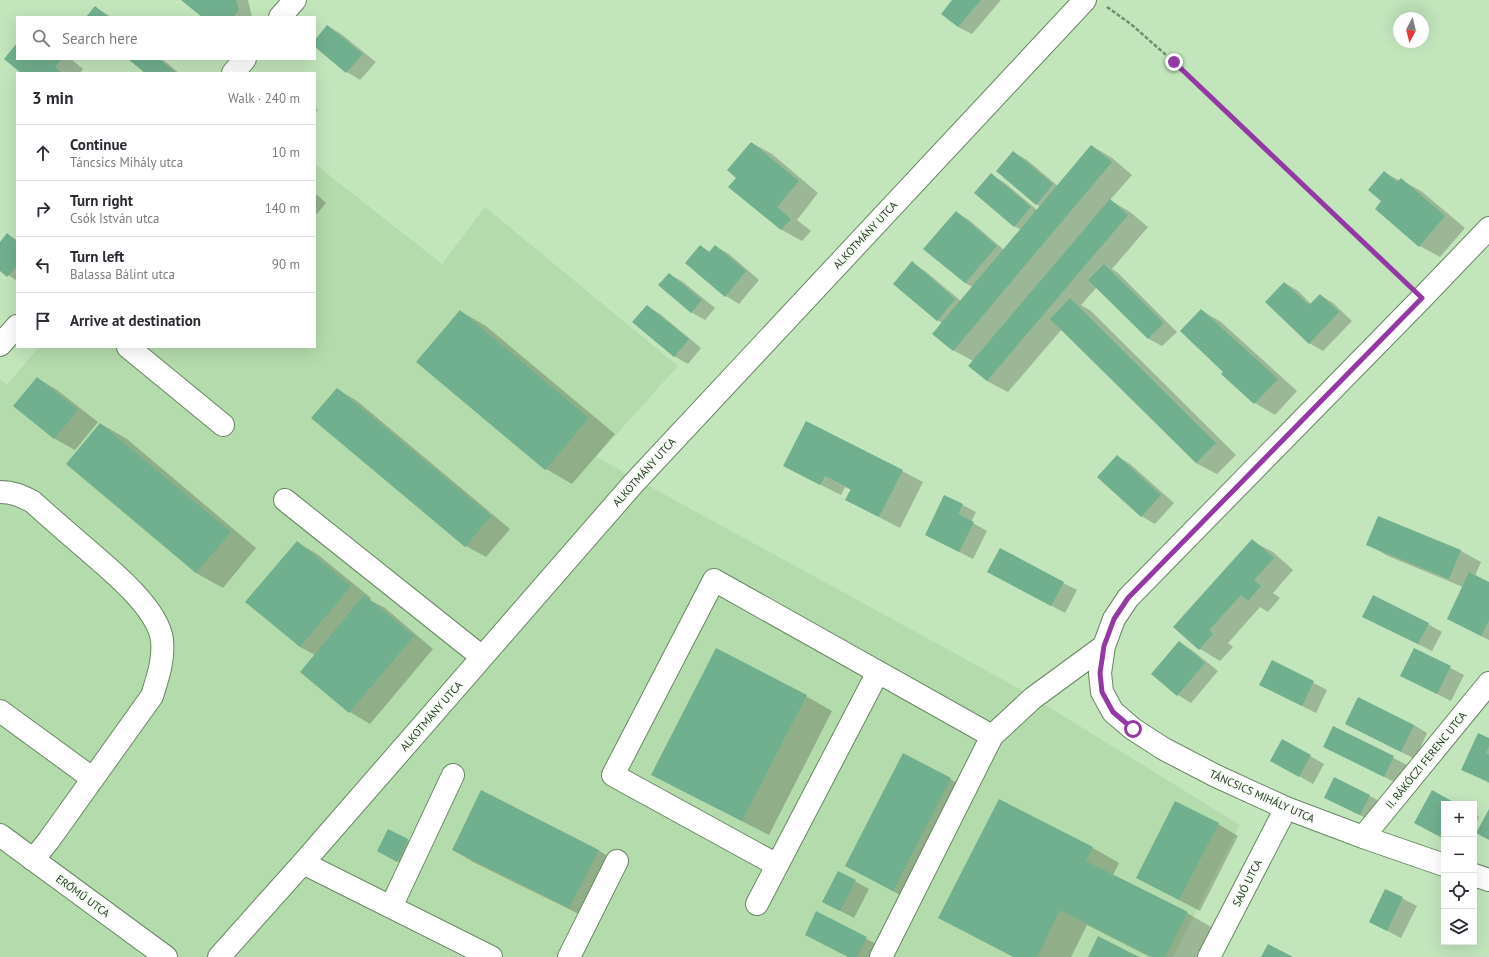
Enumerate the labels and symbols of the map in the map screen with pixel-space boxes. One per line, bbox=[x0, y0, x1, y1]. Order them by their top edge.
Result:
north arrow bbox=[1393, 12, 1429, 48]
route end bbox=[1165, 53, 1183, 71]
street label: ALKOTMÁNY UTCA bbox=[830, 198, 900, 272]
street label: ALKOTMÁNY UTCA bbox=[609, 434, 679, 509]
street label: ALKOTMÁNY UTCA bbox=[397, 678, 465, 754]
street label: II. RÁKÓCZI FERENC UTCA bbox=[1383, 708, 1470, 811]
route start bbox=[1124, 720, 1142, 738]
street label: TÁNCSICS MIHÁLY UTCA bbox=[1207, 766, 1317, 826]
street label: SAJÓ UTCA bbox=[1229, 857, 1265, 909]
street label: ERŐMŰ UTCA bbox=[53, 872, 113, 921]

